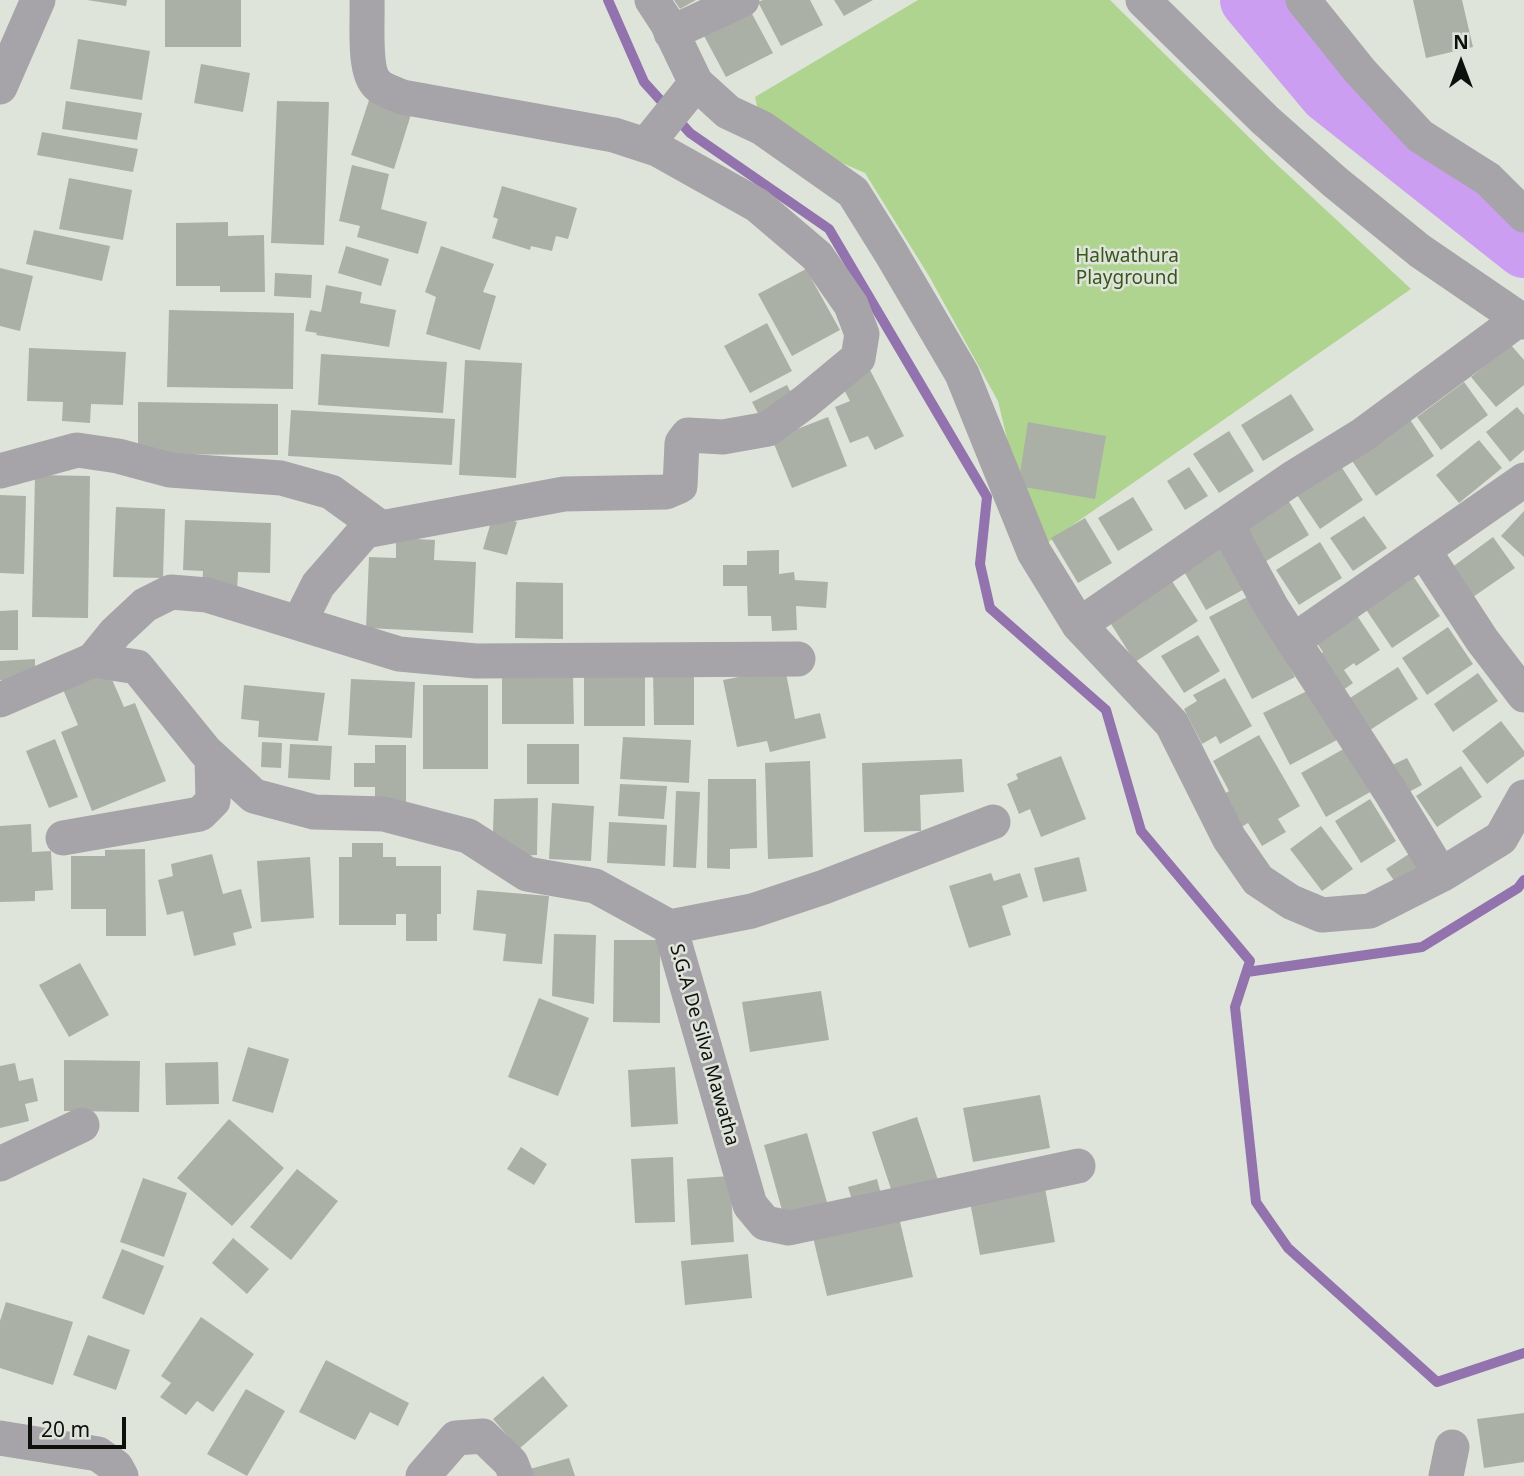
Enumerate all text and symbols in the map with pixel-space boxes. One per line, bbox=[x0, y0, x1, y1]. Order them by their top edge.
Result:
north arrow bbox=[1426, 28, 1496, 98]
text: N bbox=[1453, 29, 1469, 55]
park label: Halwathura Playground bbox=[1075, 246, 1179, 290]
street label: S.G.A De Silva Mawatha bbox=[664, 942, 744, 1148]
scale bar bbox=[32, 1402, 130, 1446]
text: 20 m bbox=[41, 1415, 90, 1443]

